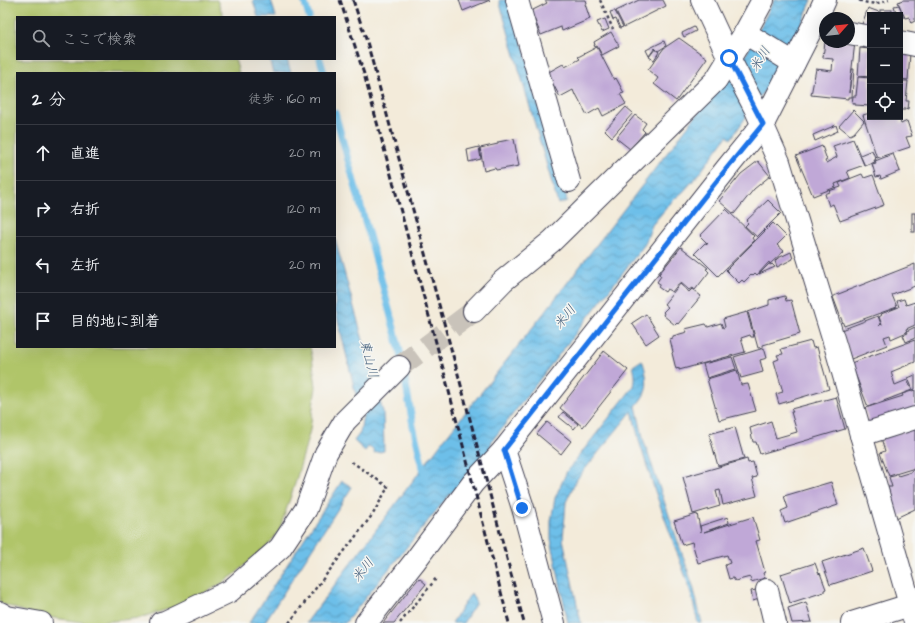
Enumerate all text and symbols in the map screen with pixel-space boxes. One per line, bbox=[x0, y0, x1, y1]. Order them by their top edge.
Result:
north arrow bbox=[819, 12, 855, 48]
map controls bbox=[867, 12, 903, 120]
button: + bbox=[867, 12, 903, 48]
search box bbox=[16, 16, 336, 60]
icon: search bbox=[30, 27, 52, 49]
text: ここで検索 bbox=[62, 29, 137, 50]
water label: 米川 bbox=[745, 43, 775, 75]
button: − bbox=[867, 48, 903, 84]
route start bbox=[720, 49, 738, 67]
button: locate bbox=[867, 84, 903, 120]
text: 2 分 bbox=[32, 88, 66, 112]
text: 徒歩 · 160 m bbox=[248, 90, 320, 108]
icon: ahead bbox=[32, 142, 54, 164]
text: 直進 bbox=[70, 143, 100, 164]
text: 20 m bbox=[289, 144, 320, 162]
icon: right bbox=[32, 198, 54, 220]
text: 右折 bbox=[70, 199, 100, 220]
text: 120 m bbox=[287, 200, 320, 218]
icon: left bbox=[32, 254, 54, 276]
text: 左折 bbox=[70, 255, 100, 276]
text: 20 m bbox=[289, 256, 320, 274]
water label: 米川 bbox=[550, 301, 580, 333]
icon: arrive bbox=[32, 310, 54, 332]
text: 目的地に到着 bbox=[70, 311, 160, 332]
water label: 東山川 bbox=[356, 338, 382, 380]
route end bbox=[513, 499, 531, 517]
water label: 米川 bbox=[348, 554, 378, 586]

